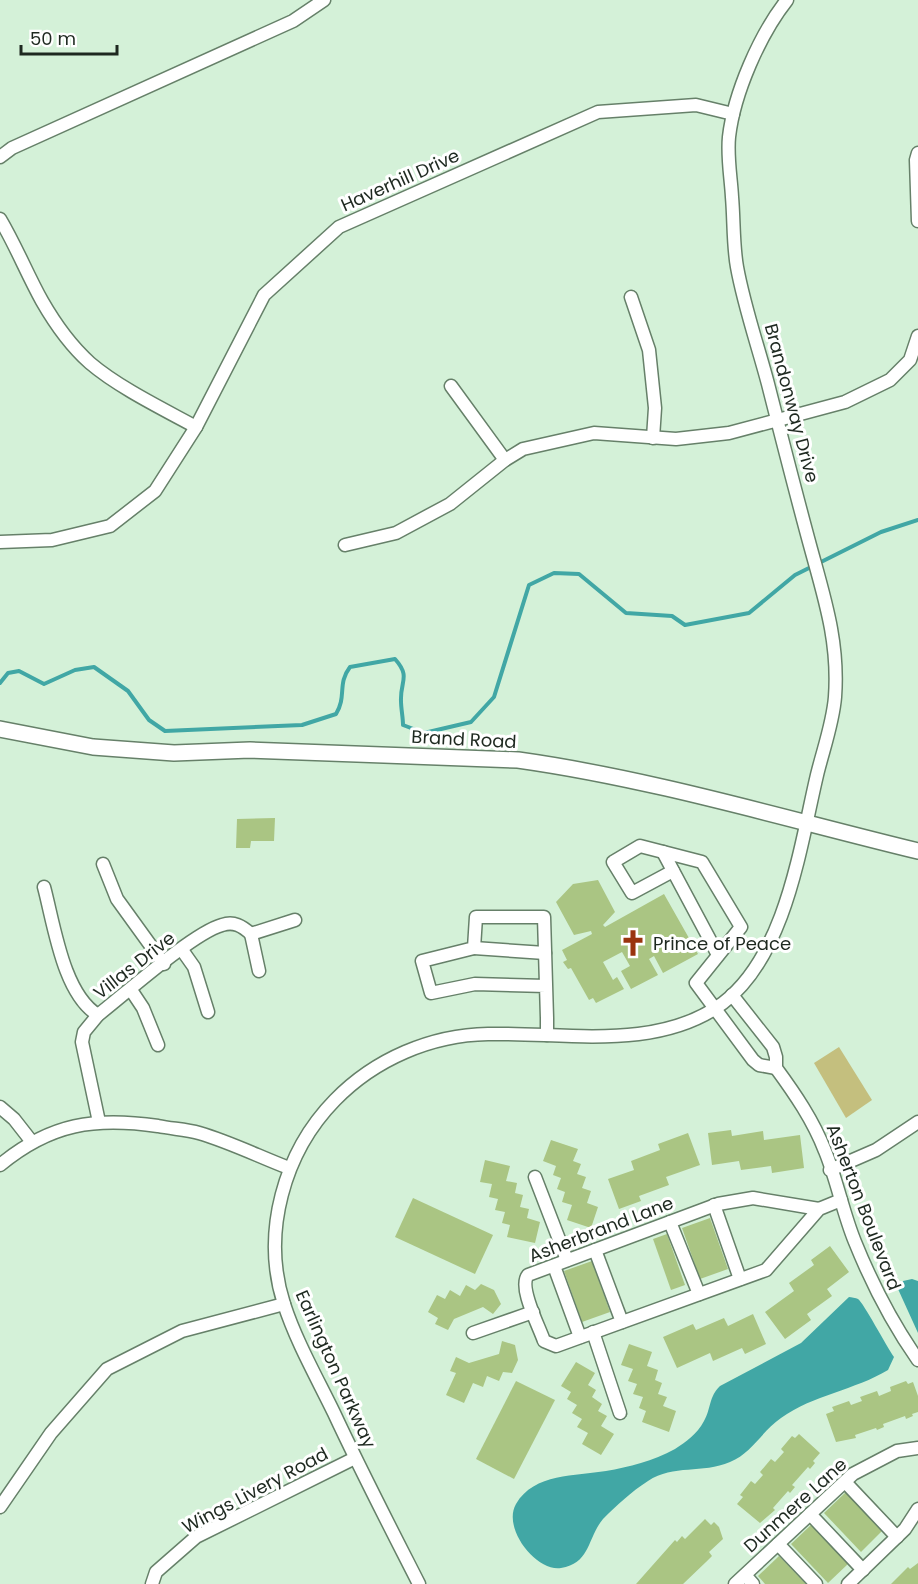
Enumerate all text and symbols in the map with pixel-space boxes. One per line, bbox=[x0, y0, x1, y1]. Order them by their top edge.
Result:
scale bar bbox=[21, 18, 117, 56]
text: 50 m bbox=[30, 26, 76, 51]
street label: Haverhill Drive bbox=[337, 143, 463, 217]
street label: Brandonway Drive bbox=[759, 321, 825, 485]
street label: Brand Road bbox=[411, 724, 517, 754]
street label: Villas Drive bbox=[88, 925, 180, 1005]
church icon: Prince of Peace bbox=[618, 928, 648, 958]
place label: Prince of Peace bbox=[653, 931, 791, 956]
street label: Asherton Boulevard bbox=[821, 1120, 907, 1294]
street label: Asherbrand Lane bbox=[525, 1190, 677, 1268]
street label: Earlington Parkway bbox=[290, 1286, 382, 1452]
street label: Wings Livery Road bbox=[178, 1441, 332, 1539]
street label: Dunmere Lane bbox=[738, 1452, 852, 1558]

